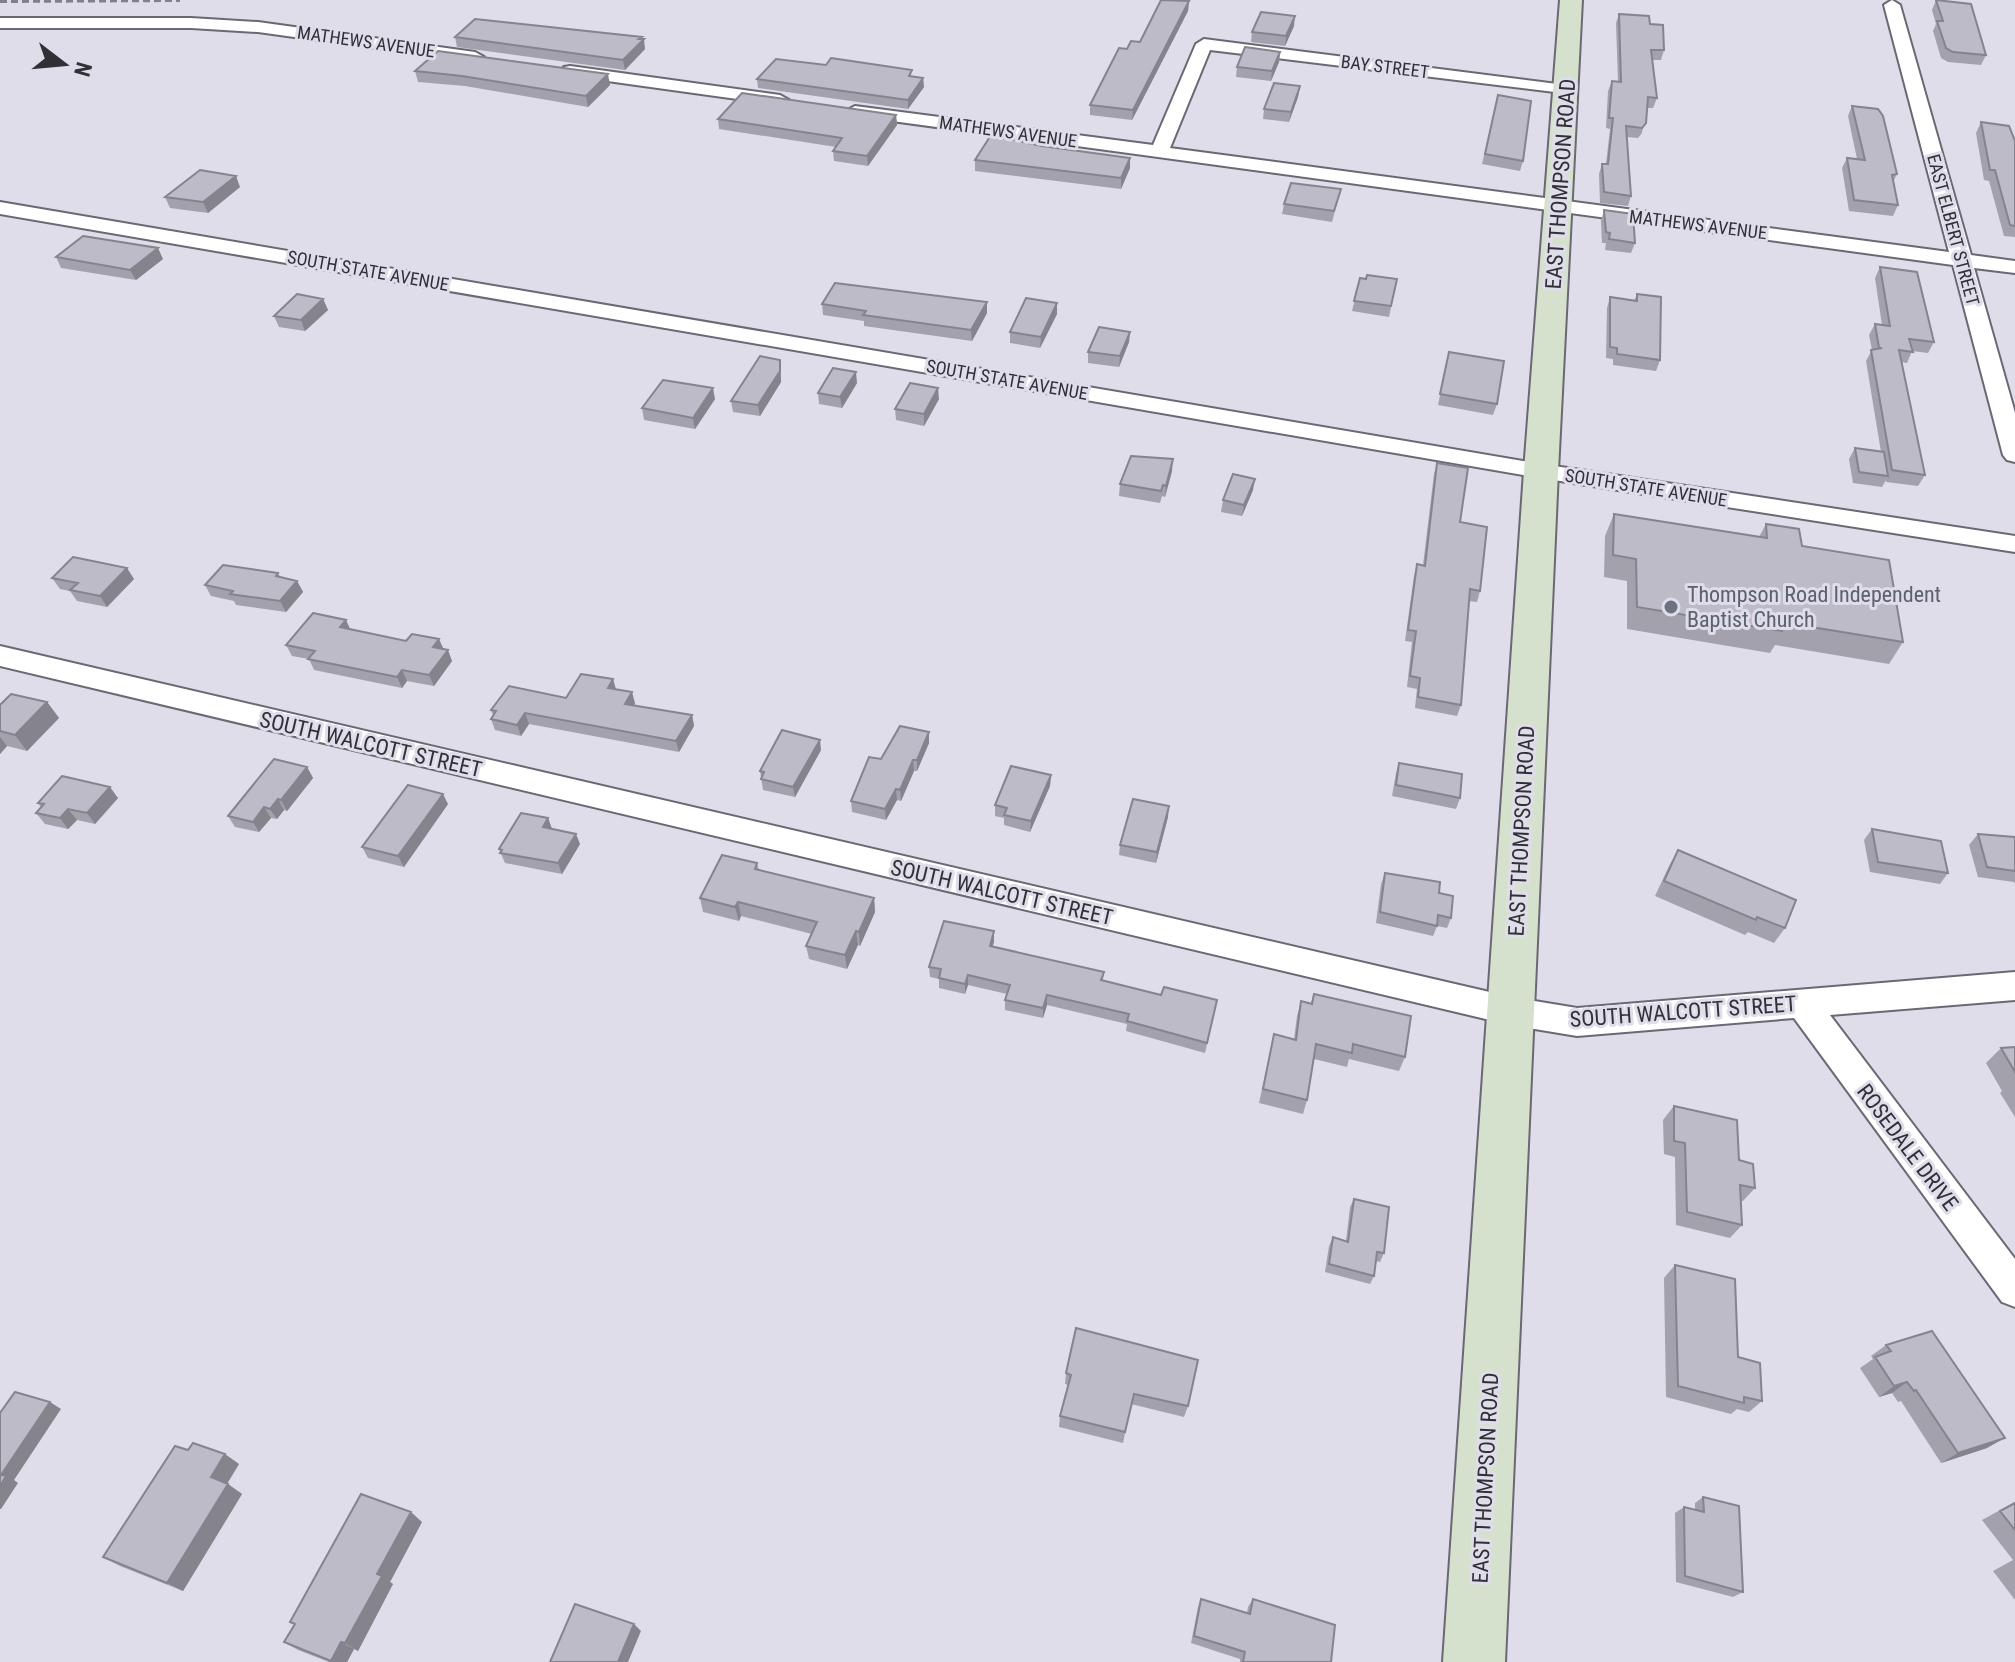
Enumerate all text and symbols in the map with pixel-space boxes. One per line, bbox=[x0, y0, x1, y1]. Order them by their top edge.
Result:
street label: MATHEWS AVENUE bbox=[296, 21, 436, 62]
north arrow bbox=[24, 24, 104, 104]
street label: BAY STREET bbox=[1340, 51, 1430, 82]
text: N bbox=[69, 59, 97, 79]
street label: EAST THOMPSON ROAD bbox=[1541, 78, 1580, 290]
street label: MATHEWS AVENUE bbox=[938, 111, 1078, 152]
street label: EAST ELBERT STREET bbox=[1923, 152, 1984, 308]
street label: MATHEWS AVENUE bbox=[1628, 206, 1768, 243]
street label: SOUTH STATE AVENUE bbox=[286, 246, 450, 295]
street label: SOUTH STATE AVENUE bbox=[925, 355, 1089, 404]
street label: SOUTH STATE AVENUE bbox=[1564, 464, 1729, 511]
place label: Thompson Road Independent Baptist Church bbox=[1687, 582, 1941, 632]
marker: Thompson Road Independent Baptist Church bbox=[1662, 598, 1680, 616]
street label: SOUTH WALCOTT STREET bbox=[257, 707, 484, 782]
street label: EAST THOMPSON ROAD bbox=[1503, 725, 1540, 937]
street label: SOUTH WALCOTT STREET bbox=[888, 855, 1115, 930]
street label: SOUTH WALCOTT STREET bbox=[1569, 991, 1797, 1032]
street label: ROSEDALE DRIVE bbox=[1852, 1079, 1963, 1215]
street label: EAST THOMPSON ROAD bbox=[1467, 1372, 1504, 1584]

